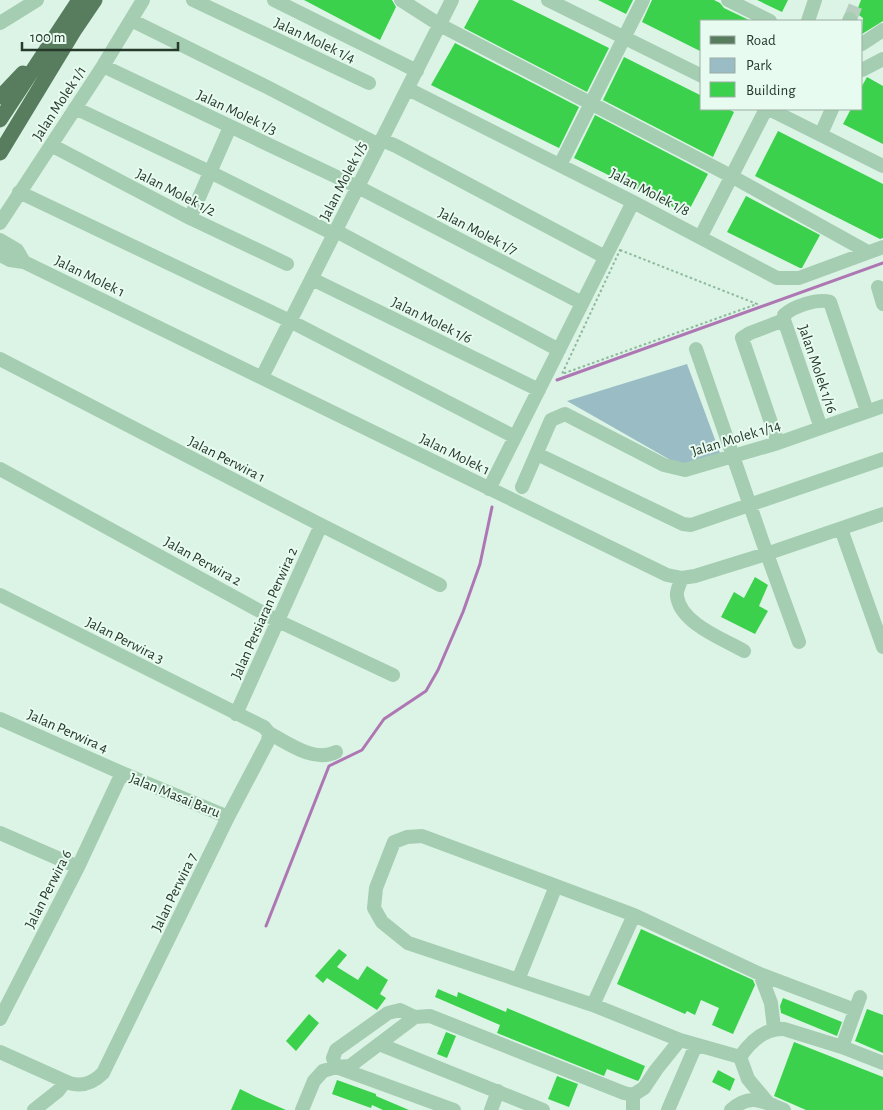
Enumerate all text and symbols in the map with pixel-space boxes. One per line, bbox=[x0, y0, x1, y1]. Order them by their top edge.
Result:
street label: Jalan Molek 1/4 bbox=[272, 15, 358, 66]
scale bar bbox=[22, 20, 179, 52]
legend bbox=[700, 20, 863, 110]
text: 100 m bbox=[30, 30, 65, 45]
text: Road bbox=[746, 33, 776, 48]
text: Park bbox=[746, 58, 772, 73]
street label: Jalan Molek 1/1 bbox=[30, 63, 89, 143]
text: Building bbox=[746, 83, 796, 98]
street label: Jalan Molek 1/3 bbox=[194, 87, 279, 138]
street label: Jalan Molek 1/5 bbox=[317, 139, 370, 223]
street label: Jalan Molek 1/2 bbox=[134, 166, 218, 219]
street label: Jalan Molek 1/8 bbox=[607, 166, 692, 219]
street label: Jalan Molek 1/7 bbox=[436, 205, 520, 258]
street label: Jalan Molek 1 bbox=[52, 253, 127, 300]
street label: Jalan Molek 1/6 bbox=[389, 295, 474, 346]
street label: Jalan Molek 1/16 bbox=[795, 323, 840, 415]
street label: Jalan Molek 1/14 bbox=[690, 418, 783, 459]
street label: Jalan Molek 1 bbox=[417, 431, 492, 478]
street label: Jalan Perwira 1 bbox=[186, 434, 268, 485]
street label: Jalan Perwira 2 bbox=[162, 534, 244, 589]
street label: Jalan Persiaran Perwira 2 bbox=[229, 545, 300, 681]
street label: Jalan Perwira 3 bbox=[83, 614, 166, 666]
street label: Jalan Perwira 4 bbox=[25, 707, 110, 756]
street label: Jalan Masai Baru bbox=[127, 770, 223, 821]
street label: Jalan Perwira 6 bbox=[22, 848, 75, 931]
street label: Jalan Perwira 7 bbox=[149, 851, 200, 934]

